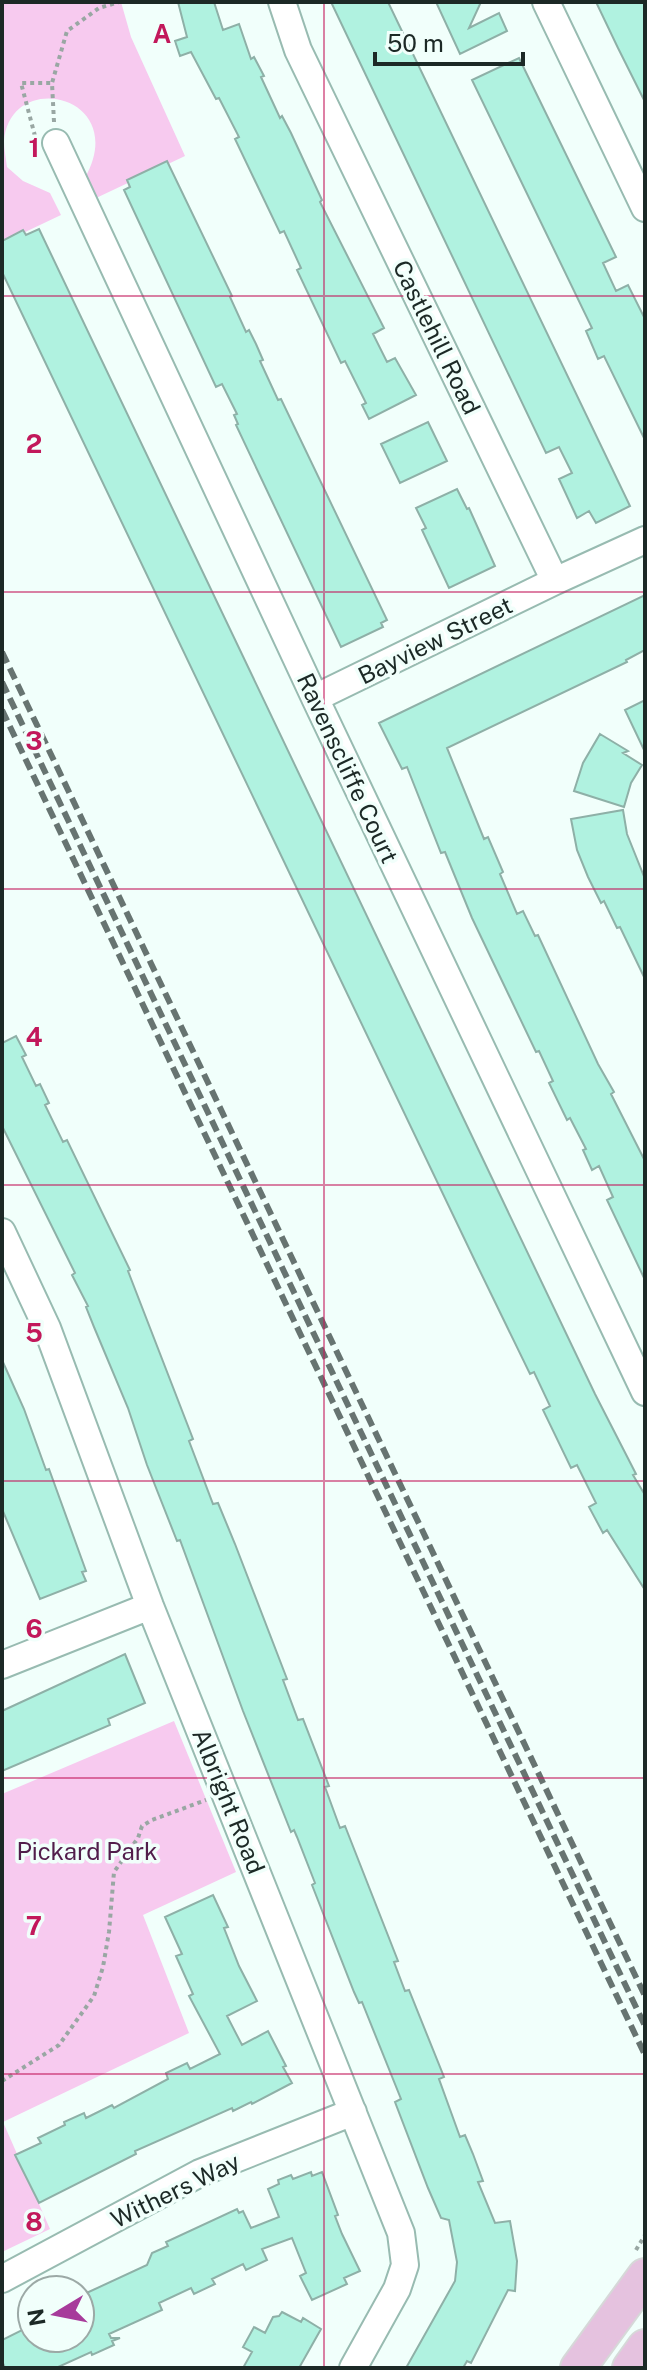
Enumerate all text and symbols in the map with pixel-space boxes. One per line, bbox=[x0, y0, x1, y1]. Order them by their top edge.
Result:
scale bar bbox=[375, 16, 523, 66]
text: A bbox=[153, 18, 172, 49]
text: 50 m bbox=[387, 29, 444, 57]
text: 1 bbox=[28, 132, 40, 163]
street label: Castlehill Road bbox=[388, 255, 486, 419]
text: 2 bbox=[26, 428, 42, 459]
street label: Bayview Street bbox=[353, 591, 517, 689]
street label: Ravenscliffe Court bbox=[292, 669, 404, 867]
text: 3 bbox=[25, 725, 43, 756]
text: 4 bbox=[25, 1021, 43, 1052]
text: 5 bbox=[25, 1317, 43, 1348]
text: 6 bbox=[25, 1613, 43, 1644]
street label: Albright Road bbox=[187, 1724, 271, 1878]
park label: Pickard Park bbox=[16, 1837, 158, 1865]
text: 7 bbox=[26, 1910, 42, 1941]
street label: Withers Way bbox=[106, 2147, 244, 2233]
text: 8 bbox=[25, 2206, 43, 2237]
north arrow bbox=[16, 2274, 96, 2354]
text: N bbox=[22, 2307, 51, 2328]

